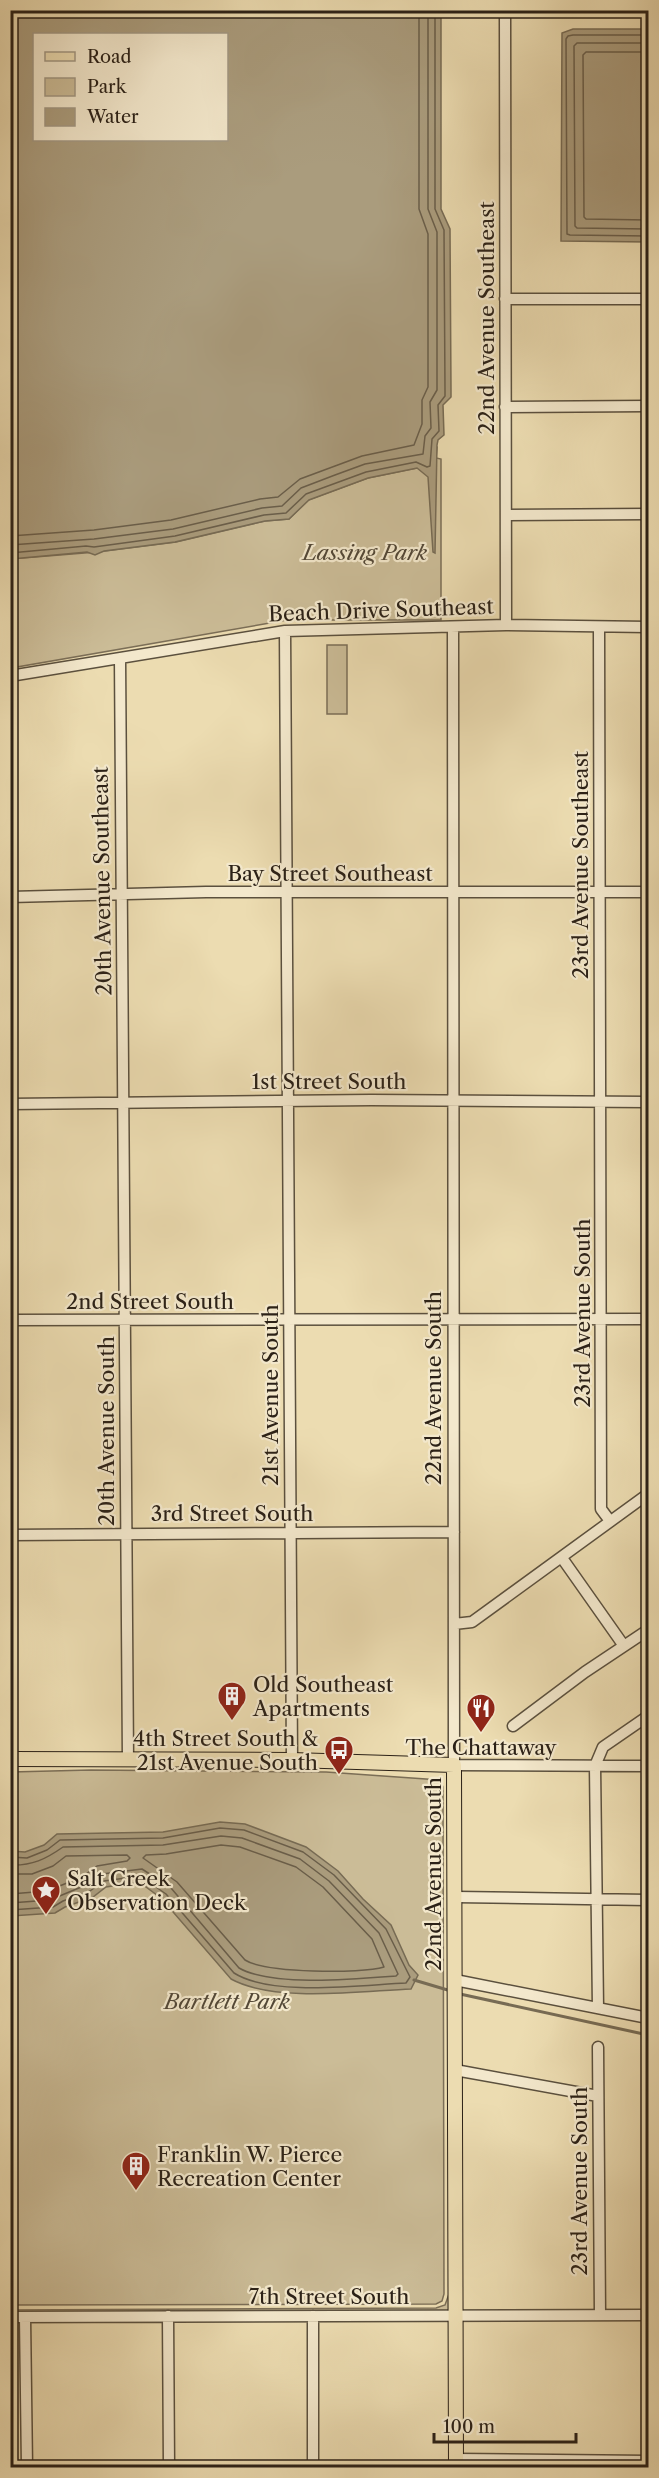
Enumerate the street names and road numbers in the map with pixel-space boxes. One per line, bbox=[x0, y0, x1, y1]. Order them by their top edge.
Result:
street label: 22nd Avenue Southeast bbox=[474, 201, 499, 435]
street label: Beach Drive Southeast bbox=[268, 594, 495, 626]
street label: 23rd Avenue Southeast bbox=[568, 750, 593, 979]
street label: 20th Avenue Southeast bbox=[87, 766, 116, 996]
street label: Bay Street Southeast bbox=[227, 861, 433, 886]
street label: 1st Street South bbox=[252, 1069, 406, 1094]
street label: 23rd Avenue South bbox=[570, 1219, 595, 1407]
street label: 2nd Street South bbox=[66, 1289, 234, 1314]
street label: 22nd Avenue South bbox=[421, 1291, 446, 1485]
street label: 21st Avenue South bbox=[258, 1304, 283, 1486]
street label: 20th Avenue South bbox=[94, 1336, 119, 1526]
street label: 3rd Street South bbox=[151, 1501, 313, 1526]
street label: 22nd Avenue South bbox=[421, 1777, 446, 1971]
street label: 23rd Avenue South bbox=[567, 2087, 592, 2275]
street label: 7th Street South bbox=[249, 2284, 409, 2309]

